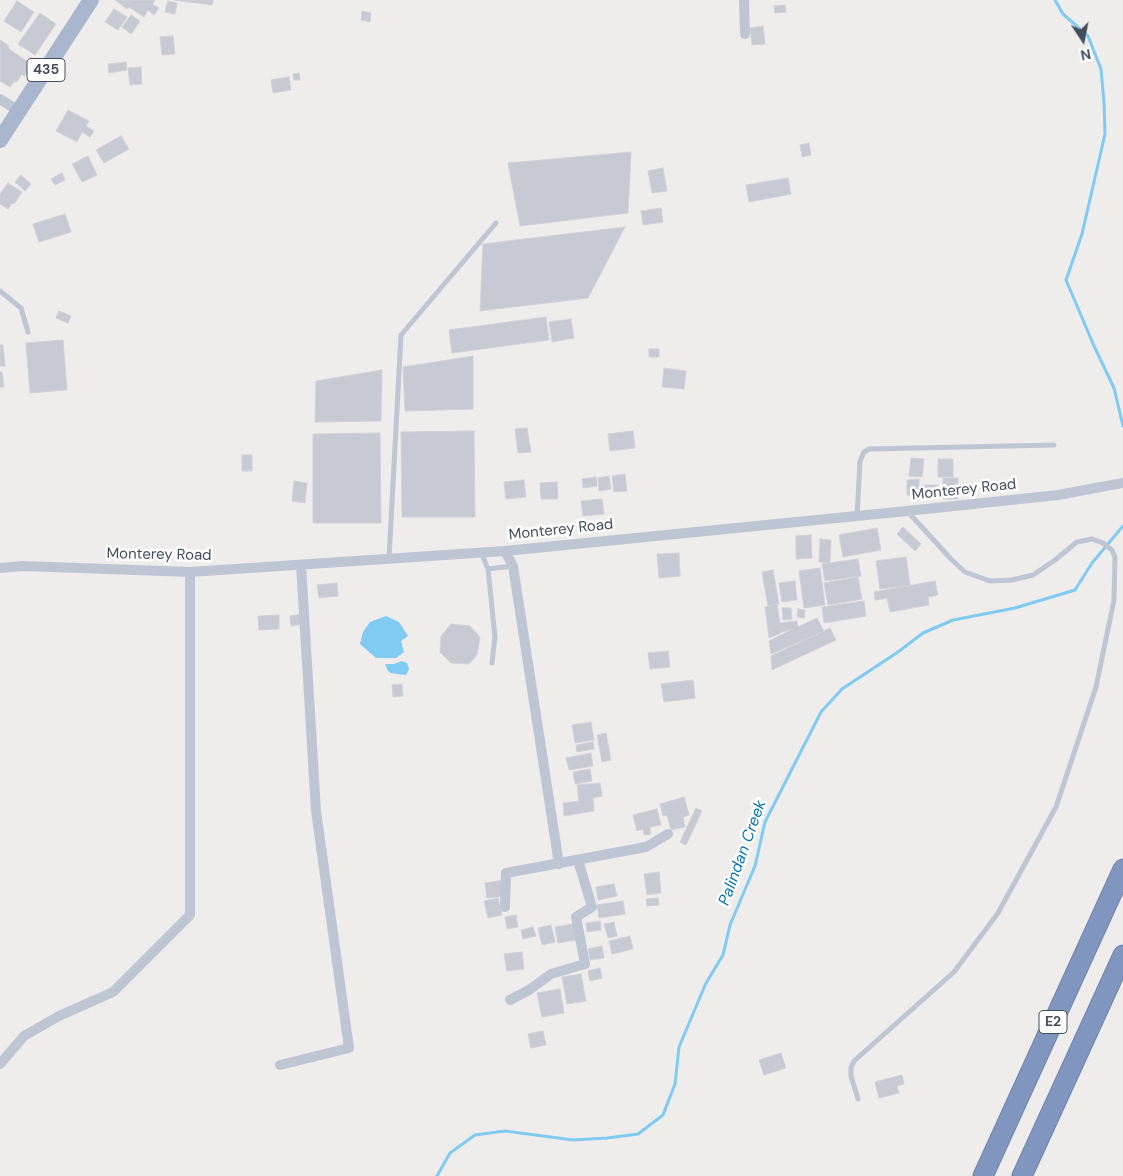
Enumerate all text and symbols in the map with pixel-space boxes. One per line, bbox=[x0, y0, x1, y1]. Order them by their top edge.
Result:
north arrow bbox=[1058, 15, 1108, 65]
text: N bbox=[1079, 45, 1093, 65]
road number: 435 bbox=[27, 58, 65, 82]
street label: Monterey Road bbox=[911, 476, 1017, 504]
street label: Monterey Road bbox=[508, 516, 614, 544]
street label: Monterey Road bbox=[106, 545, 212, 565]
water label: Palindan Creek bbox=[715, 798, 771, 908]
road number: E2 bbox=[1039, 1010, 1067, 1034]

